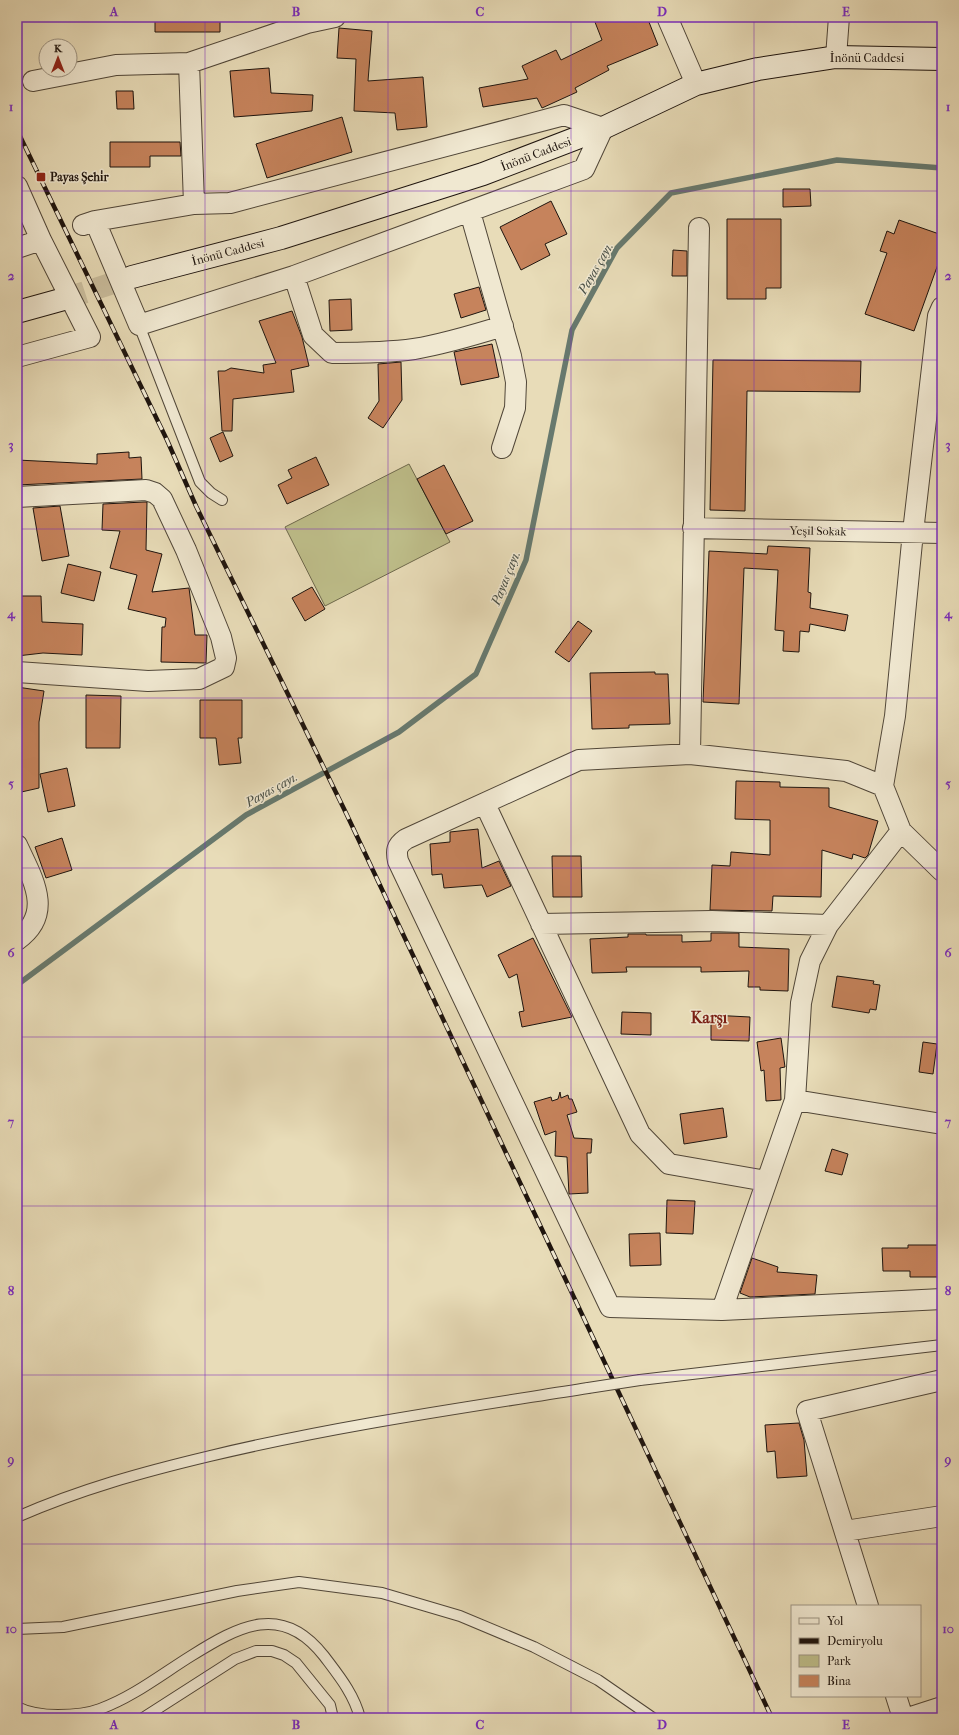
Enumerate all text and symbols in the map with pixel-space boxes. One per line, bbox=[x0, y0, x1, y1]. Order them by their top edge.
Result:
text: A bbox=[109, 4, 119, 19]
text: B bbox=[292, 4, 301, 19]
text: C bbox=[476, 4, 485, 19]
text: D bbox=[657, 4, 667, 19]
text: E bbox=[842, 4, 850, 19]
north arrow bbox=[38, 38, 78, 78]
text: K bbox=[54, 42, 63, 55]
street label: İnönü Caddesi bbox=[830, 50, 905, 65]
text: 1 bbox=[9, 99, 14, 114]
text: 1 bbox=[946, 99, 951, 114]
street label: İnönü Caddesi bbox=[498, 133, 574, 174]
place label: Payas Şehi̇r bbox=[50, 170, 109, 185]
marker: Payas Şehi̇r bbox=[35, 171, 47, 183]
street label: İnönü Caddesi bbox=[190, 235, 266, 268]
water label: Payas çayı. bbox=[574, 240, 616, 298]
text: 2 bbox=[8, 268, 15, 283]
text: 2 bbox=[945, 268, 952, 283]
text: 3 bbox=[8, 437, 14, 453]
text: 3 bbox=[945, 437, 951, 453]
street label: Yeşil Sokak bbox=[788, 523, 847, 540]
water label: Payas çayı. bbox=[487, 549, 523, 608]
text: 4 bbox=[6, 606, 16, 622]
text: 4 bbox=[943, 606, 953, 622]
water label: Payas çayı. bbox=[242, 769, 300, 810]
text: 5 bbox=[8, 776, 14, 791]
text: 5 bbox=[945, 776, 951, 791]
text: 6 bbox=[7, 945, 15, 960]
text: 6 bbox=[944, 945, 952, 960]
district label: Karşı bbox=[691, 1008, 728, 1028]
text: 7 bbox=[7, 1114, 15, 1129]
text: 7 bbox=[944, 1114, 952, 1129]
text: 8 bbox=[8, 1283, 15, 1298]
text: 8 bbox=[945, 1283, 952, 1298]
text: 9 bbox=[7, 1452, 15, 1468]
text: 9 bbox=[944, 1452, 952, 1468]
legend bbox=[791, 1605, 921, 1697]
text: Yol bbox=[826, 1614, 844, 1628]
text: 10 bbox=[5, 1621, 17, 1636]
text: 10 bbox=[942, 1621, 954, 1636]
text: Demiryolu bbox=[827, 1634, 883, 1648]
text: Park bbox=[827, 1654, 852, 1668]
text: Bina bbox=[827, 1674, 851, 1688]
text: A bbox=[109, 1717, 119, 1732]
text: B bbox=[292, 1717, 301, 1732]
text: C bbox=[476, 1717, 485, 1732]
text: D bbox=[657, 1717, 667, 1732]
text: E bbox=[842, 1717, 850, 1732]

